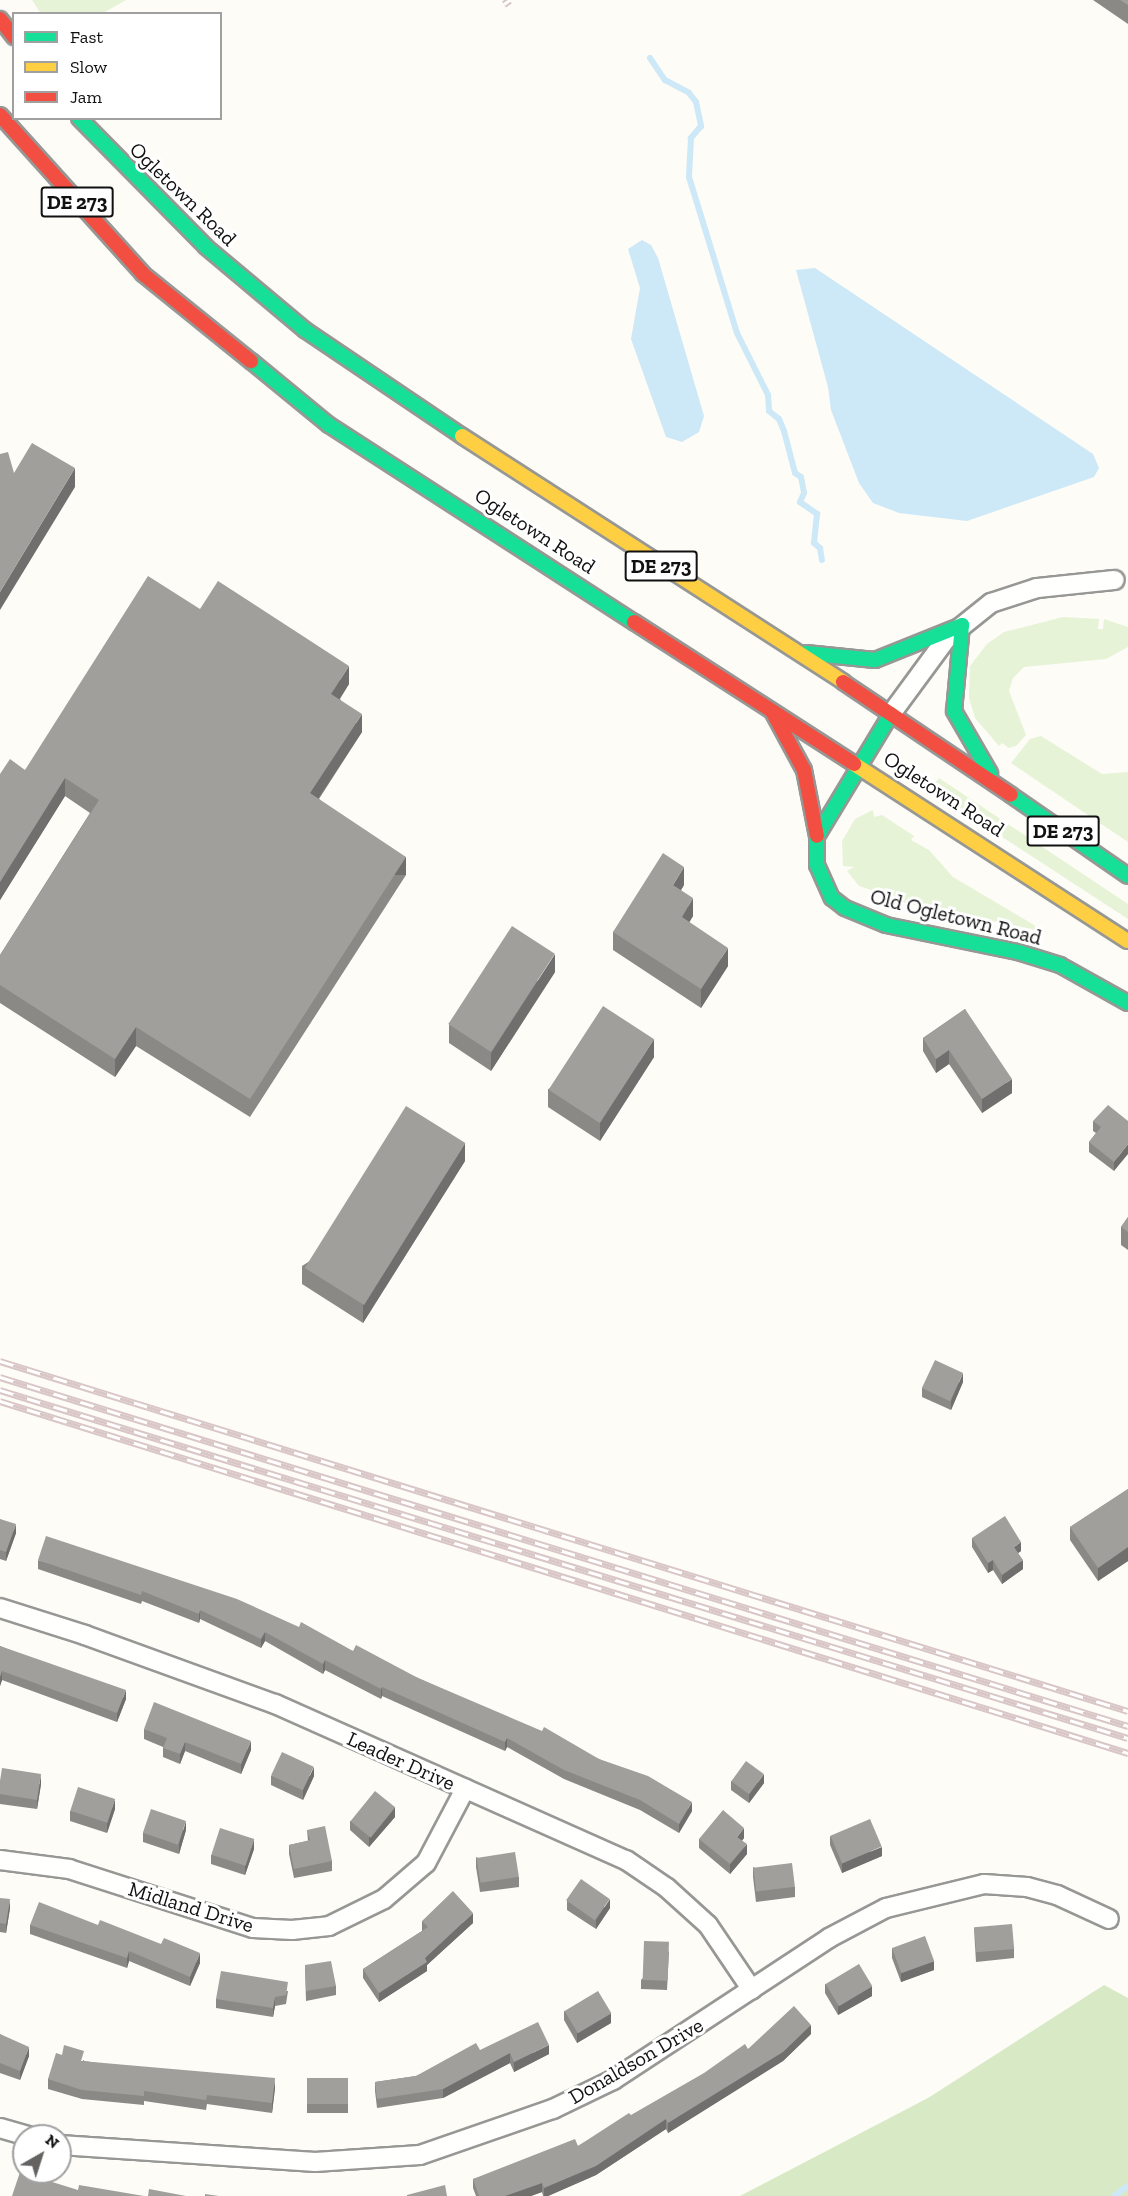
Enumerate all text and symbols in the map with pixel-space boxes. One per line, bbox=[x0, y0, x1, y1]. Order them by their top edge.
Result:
legend bbox=[12, 12, 222, 120]
text: Fast bbox=[70, 26, 103, 48]
text: Slow bbox=[70, 56, 107, 78]
text: Jam bbox=[70, 86, 102, 108]
street label: Ogletown Road bbox=[124, 137, 242, 251]
road number: DE 273 bbox=[40, 185, 115, 219]
street label: Ogletown Road bbox=[470, 483, 600, 579]
road number: DE 273 bbox=[624, 549, 698, 583]
street label: Ogletown Road bbox=[879, 746, 1009, 842]
road number: DE 273 bbox=[1026, 814, 1100, 848]
street label: Old Ogletown Road bbox=[868, 884, 1044, 950]
street label: Leader Drive bbox=[343, 1726, 459, 1796]
street label: Midland Drive bbox=[125, 1876, 257, 1938]
street label: Donaldson Drive bbox=[564, 2012, 708, 2110]
north arrow bbox=[12, 2124, 72, 2184]
text: N bbox=[42, 2130, 63, 2152]

